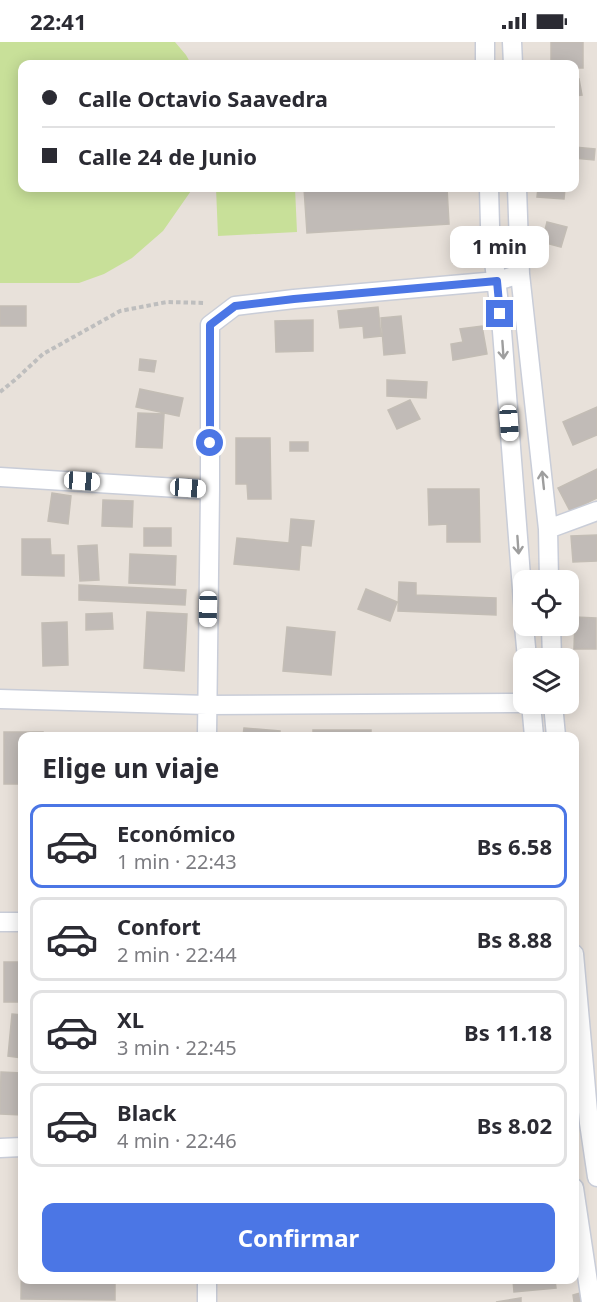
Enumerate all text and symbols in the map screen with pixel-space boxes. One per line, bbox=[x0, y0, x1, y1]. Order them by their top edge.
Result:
text: 22:41 bbox=[30, 6, 87, 36]
text: Calle Octavio Saavedra bbox=[78, 83, 328, 113]
text: Calle 24 de Junio bbox=[78, 141, 257, 171]
callout: 1 min bbox=[450, 227, 550, 269]
text: 1 min bbox=[472, 233, 527, 260]
route end bbox=[486, 300, 513, 327]
one-way arrow bbox=[498, 340, 509, 360]
car bbox=[499, 404, 519, 442]
route start bbox=[196, 429, 223, 456]
car bbox=[63, 471, 101, 491]
one-way arrow bbox=[537, 471, 548, 491]
car bbox=[169, 478, 207, 498]
one-way arrow bbox=[513, 534, 524, 554]
map controls bbox=[513, 570, 579, 714]
button: locate bbox=[513, 570, 579, 636]
car bbox=[199, 591, 217, 627]
button: layers bbox=[513, 648, 579, 714]
text: Elige un viaje bbox=[42, 749, 219, 786]
text: Económico bbox=[117, 818, 236, 848]
icon: car bbox=[45, 819, 99, 873]
text: Bs 6.58 bbox=[477, 831, 552, 861]
text: 1 min · 22:43 bbox=[117, 848, 237, 875]
text: Confort bbox=[117, 911, 201, 941]
icon: car bbox=[45, 912, 99, 966]
text: Bs 8.88 bbox=[477, 924, 552, 954]
text: 2 min · 22:44 bbox=[117, 941, 237, 968]
text: XL bbox=[117, 1004, 144, 1034]
icon: car bbox=[45, 1005, 99, 1059]
text: Bs 11.18 bbox=[464, 1017, 552, 1047]
text: 3 min · 22:45 bbox=[117, 1034, 237, 1061]
text: Black bbox=[117, 1097, 176, 1127]
icon: car bbox=[45, 1098, 99, 1152]
text: Bs 8.02 bbox=[477, 1110, 552, 1140]
text: 4 min · 22:46 bbox=[117, 1127, 237, 1154]
button: Confirmar bbox=[42, 1203, 555, 1272]

